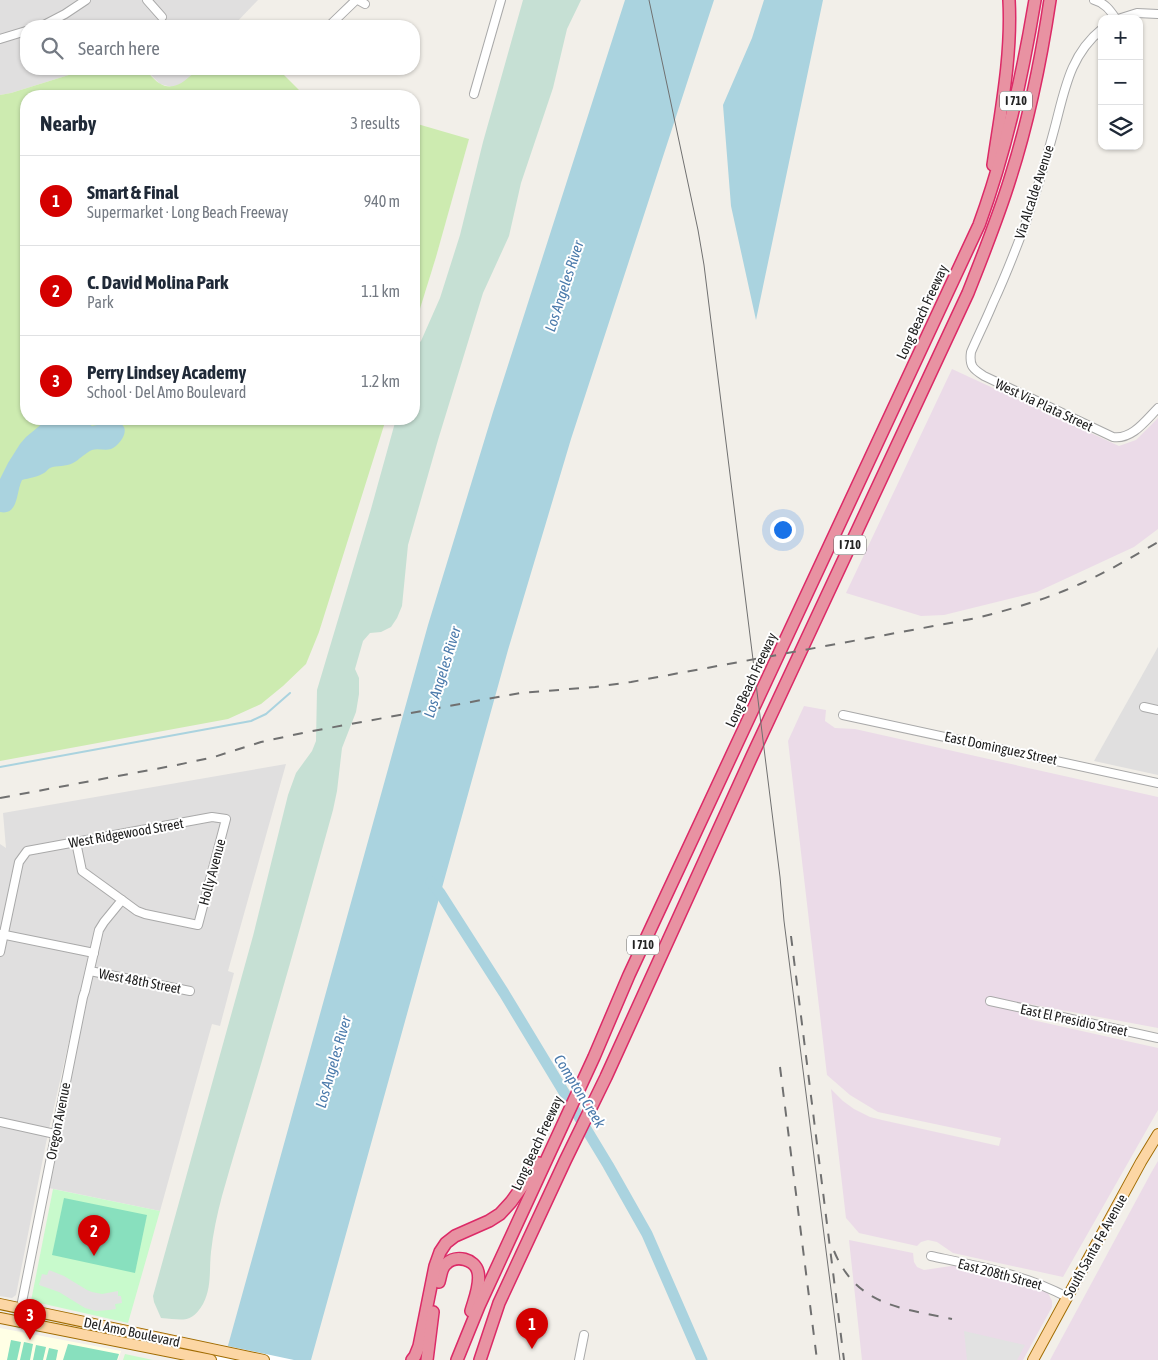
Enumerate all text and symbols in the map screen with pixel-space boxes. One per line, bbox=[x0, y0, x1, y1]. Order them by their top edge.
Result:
map controls bbox=[1098, 15, 1143, 150]
button: + bbox=[1098, 15, 1143, 60]
search box bbox=[20, 20, 420, 75]
icon: search bbox=[38, 34, 66, 62]
text: Search here bbox=[78, 37, 160, 59]
button: − bbox=[1098, 60, 1143, 105]
road number: I 710 bbox=[1000, 92, 1032, 110]
button: layers bbox=[1098, 105, 1143, 150]
text: Nearby bbox=[40, 111, 96, 135]
text: 3 results bbox=[350, 114, 400, 132]
street label: Via Alcalde Avenue bbox=[1011, 143, 1057, 241]
text: Smart & Final bbox=[87, 181, 179, 203]
text: 1 bbox=[52, 192, 60, 210]
text: 940 m bbox=[364, 192, 400, 210]
text: Supermarket · Long Beach Freeway bbox=[87, 203, 288, 221]
water label: Los Angeles River bbox=[541, 238, 587, 334]
street label: Long Beach Freeway bbox=[893, 262, 951, 362]
text: C. David Molina Park bbox=[87, 271, 228, 293]
text: 2 bbox=[52, 282, 60, 300]
text: 1.1 km bbox=[361, 282, 400, 300]
text: Park bbox=[87, 293, 114, 311]
text: Perry Lindsey Academy bbox=[87, 361, 246, 383]
text: 3 bbox=[52, 372, 60, 390]
text: 1.2 km bbox=[361, 372, 400, 390]
street label: West Via Plata Street bbox=[993, 375, 1095, 435]
text: School · Del Amo Boulevard bbox=[87, 383, 246, 401]
your location bbox=[770, 517, 796, 543]
road number: I 710 bbox=[834, 536, 866, 554]
water label: Los Angeles River bbox=[420, 624, 464, 720]
street label: Long Beach Freeway bbox=[722, 630, 780, 730]
street label: East Dominguez Street bbox=[943, 728, 1059, 768]
street label: West Ridgewood Street bbox=[67, 815, 185, 851]
street label: Holly Avenue bbox=[195, 837, 229, 907]
road number: I 710 bbox=[627, 936, 659, 954]
street label: West 48th Street bbox=[97, 965, 183, 997]
street label: East El Presidio Street bbox=[1019, 1001, 1129, 1039]
water label: Los Angeles River bbox=[312, 1014, 354, 1110]
water label: Compton Creek bbox=[551, 1051, 609, 1131]
street label: Oregon Avenue bbox=[43, 1081, 73, 1161]
street label: Long Beach Freeway bbox=[508, 1093, 566, 1193]
street label: South Santa Fe Avenue bbox=[1060, 1191, 1130, 1301]
pin: 2 bbox=[78, 1215, 110, 1256]
street label: East 208th Street bbox=[956, 1255, 1044, 1293]
pin: 3 bbox=[14, 1299, 46, 1340]
pin: 1 bbox=[516, 1308, 548, 1349]
street label: Del Amo Boulevard bbox=[82, 1314, 182, 1350]

